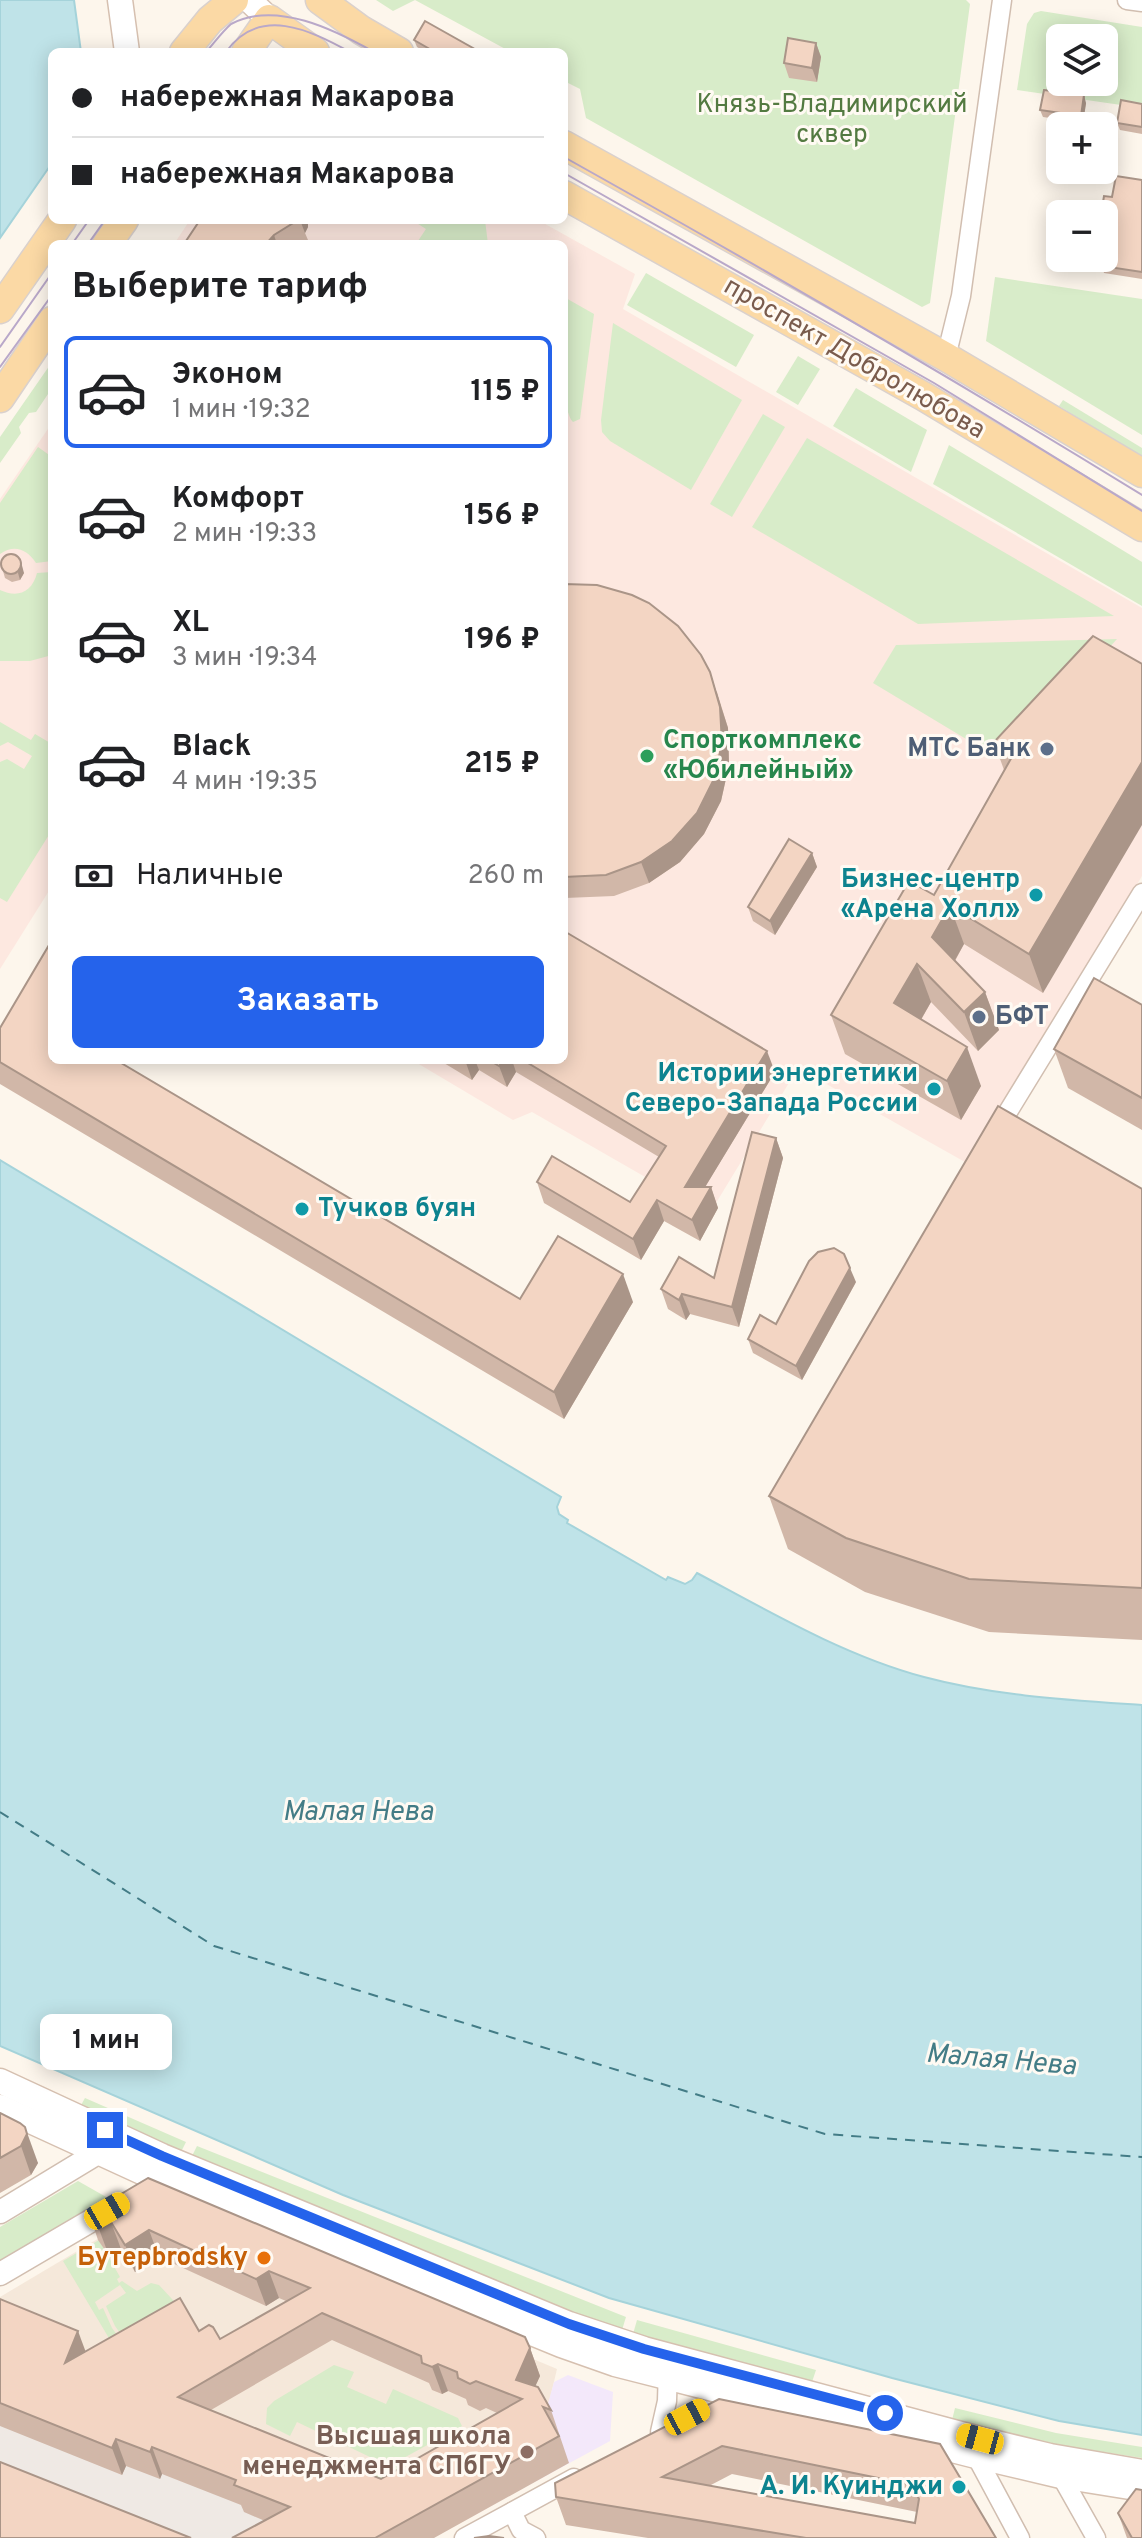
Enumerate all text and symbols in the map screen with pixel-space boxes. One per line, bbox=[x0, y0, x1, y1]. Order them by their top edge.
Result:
map controls bbox=[1046, 24, 1118, 272]
button: layers bbox=[1046, 24, 1118, 96]
text: набережная Макарова bbox=[120, 80, 455, 117]
park label: Князь-Владимирский сквер bbox=[697, 89, 968, 152]
button: + bbox=[1046, 112, 1118, 184]
text: набережная Макарова bbox=[120, 157, 455, 194]
button: − bbox=[1046, 200, 1118, 272]
text: Выберите тариф bbox=[72, 265, 368, 311]
street label: проспект Добролюбова bbox=[717, 271, 991, 447]
icon: car bbox=[76, 356, 148, 428]
text: Эконом bbox=[172, 357, 283, 394]
text: 115 ₽ bbox=[470, 374, 540, 411]
text: 1 мин · 19:32 bbox=[172, 394, 311, 427]
icon: car bbox=[76, 480, 148, 552]
text: Комфорт bbox=[172, 481, 304, 518]
text: 156 ₽ bbox=[464, 498, 540, 535]
text: 2 мин · 19:33 bbox=[172, 518, 317, 551]
icon: car bbox=[76, 604, 148, 676]
text: XL bbox=[172, 605, 209, 642]
text: 196 ₽ bbox=[464, 622, 540, 659]
text: 3 мин · 19:34 bbox=[172, 642, 317, 675]
place label: Спорткомплекс «Юбилейный» bbox=[663, 725, 862, 788]
icon: car bbox=[76, 728, 148, 800]
text: Black bbox=[172, 729, 251, 766]
place label: МТС Банк bbox=[907, 733, 1031, 766]
marker: МТС Банк bbox=[1038, 740, 1056, 758]
text: 215 ₽ bbox=[464, 746, 540, 783]
marker: Спорткомплекс «Юбилейный» bbox=[638, 747, 656, 765]
text: 4 мин · 19:35 bbox=[172, 766, 318, 799]
icon: cash bbox=[72, 854, 116, 898]
text: Наличные bbox=[136, 858, 283, 895]
text: 260 m bbox=[468, 860, 544, 893]
place label: Бизнес-центр «Арена Холл» bbox=[840, 864, 1020, 927]
marker: Бизнес-центр «Арена Холл» bbox=[1027, 886, 1045, 904]
button: Заказать bbox=[72, 956, 544, 1048]
place label: БФТ bbox=[995, 1001, 1049, 1034]
marker: БФТ bbox=[970, 1008, 988, 1026]
place label: Истории энергетики Северо-Запада России bbox=[625, 1058, 918, 1121]
marker: Истории энергетики Северо-Запада России bbox=[925, 1080, 943, 1098]
place label: Тучков буян bbox=[318, 1193, 476, 1226]
marker: Тучков буян bbox=[293, 1200, 311, 1218]
water label: Малая Нева bbox=[283, 1795, 434, 1831]
callout: 1 мин bbox=[39, 2014, 171, 2070]
text: 1 мин bbox=[72, 2025, 140, 2058]
water label: Малая Нева bbox=[924, 2036, 1078, 2086]
route end bbox=[87, 2112, 123, 2148]
car bbox=[80, 2189, 134, 2233]
place label: Бутерbrodsky bbox=[77, 2242, 248, 2275]
marker: Бутерbrodsky bbox=[255, 2249, 273, 2267]
car bbox=[660, 2395, 714, 2439]
route start bbox=[867, 2395, 903, 2431]
place label: Высшая школа менеджмента СПбГУ bbox=[242, 2421, 511, 2484]
car bbox=[954, 2421, 1006, 2457]
marker: Высшая школа менеджмента СПбГУ bbox=[518, 2443, 536, 2461]
place label: А. И. Куинджи bbox=[759, 2471, 943, 2504]
marker: А. И. Куинджи bbox=[950, 2478, 968, 2496]

